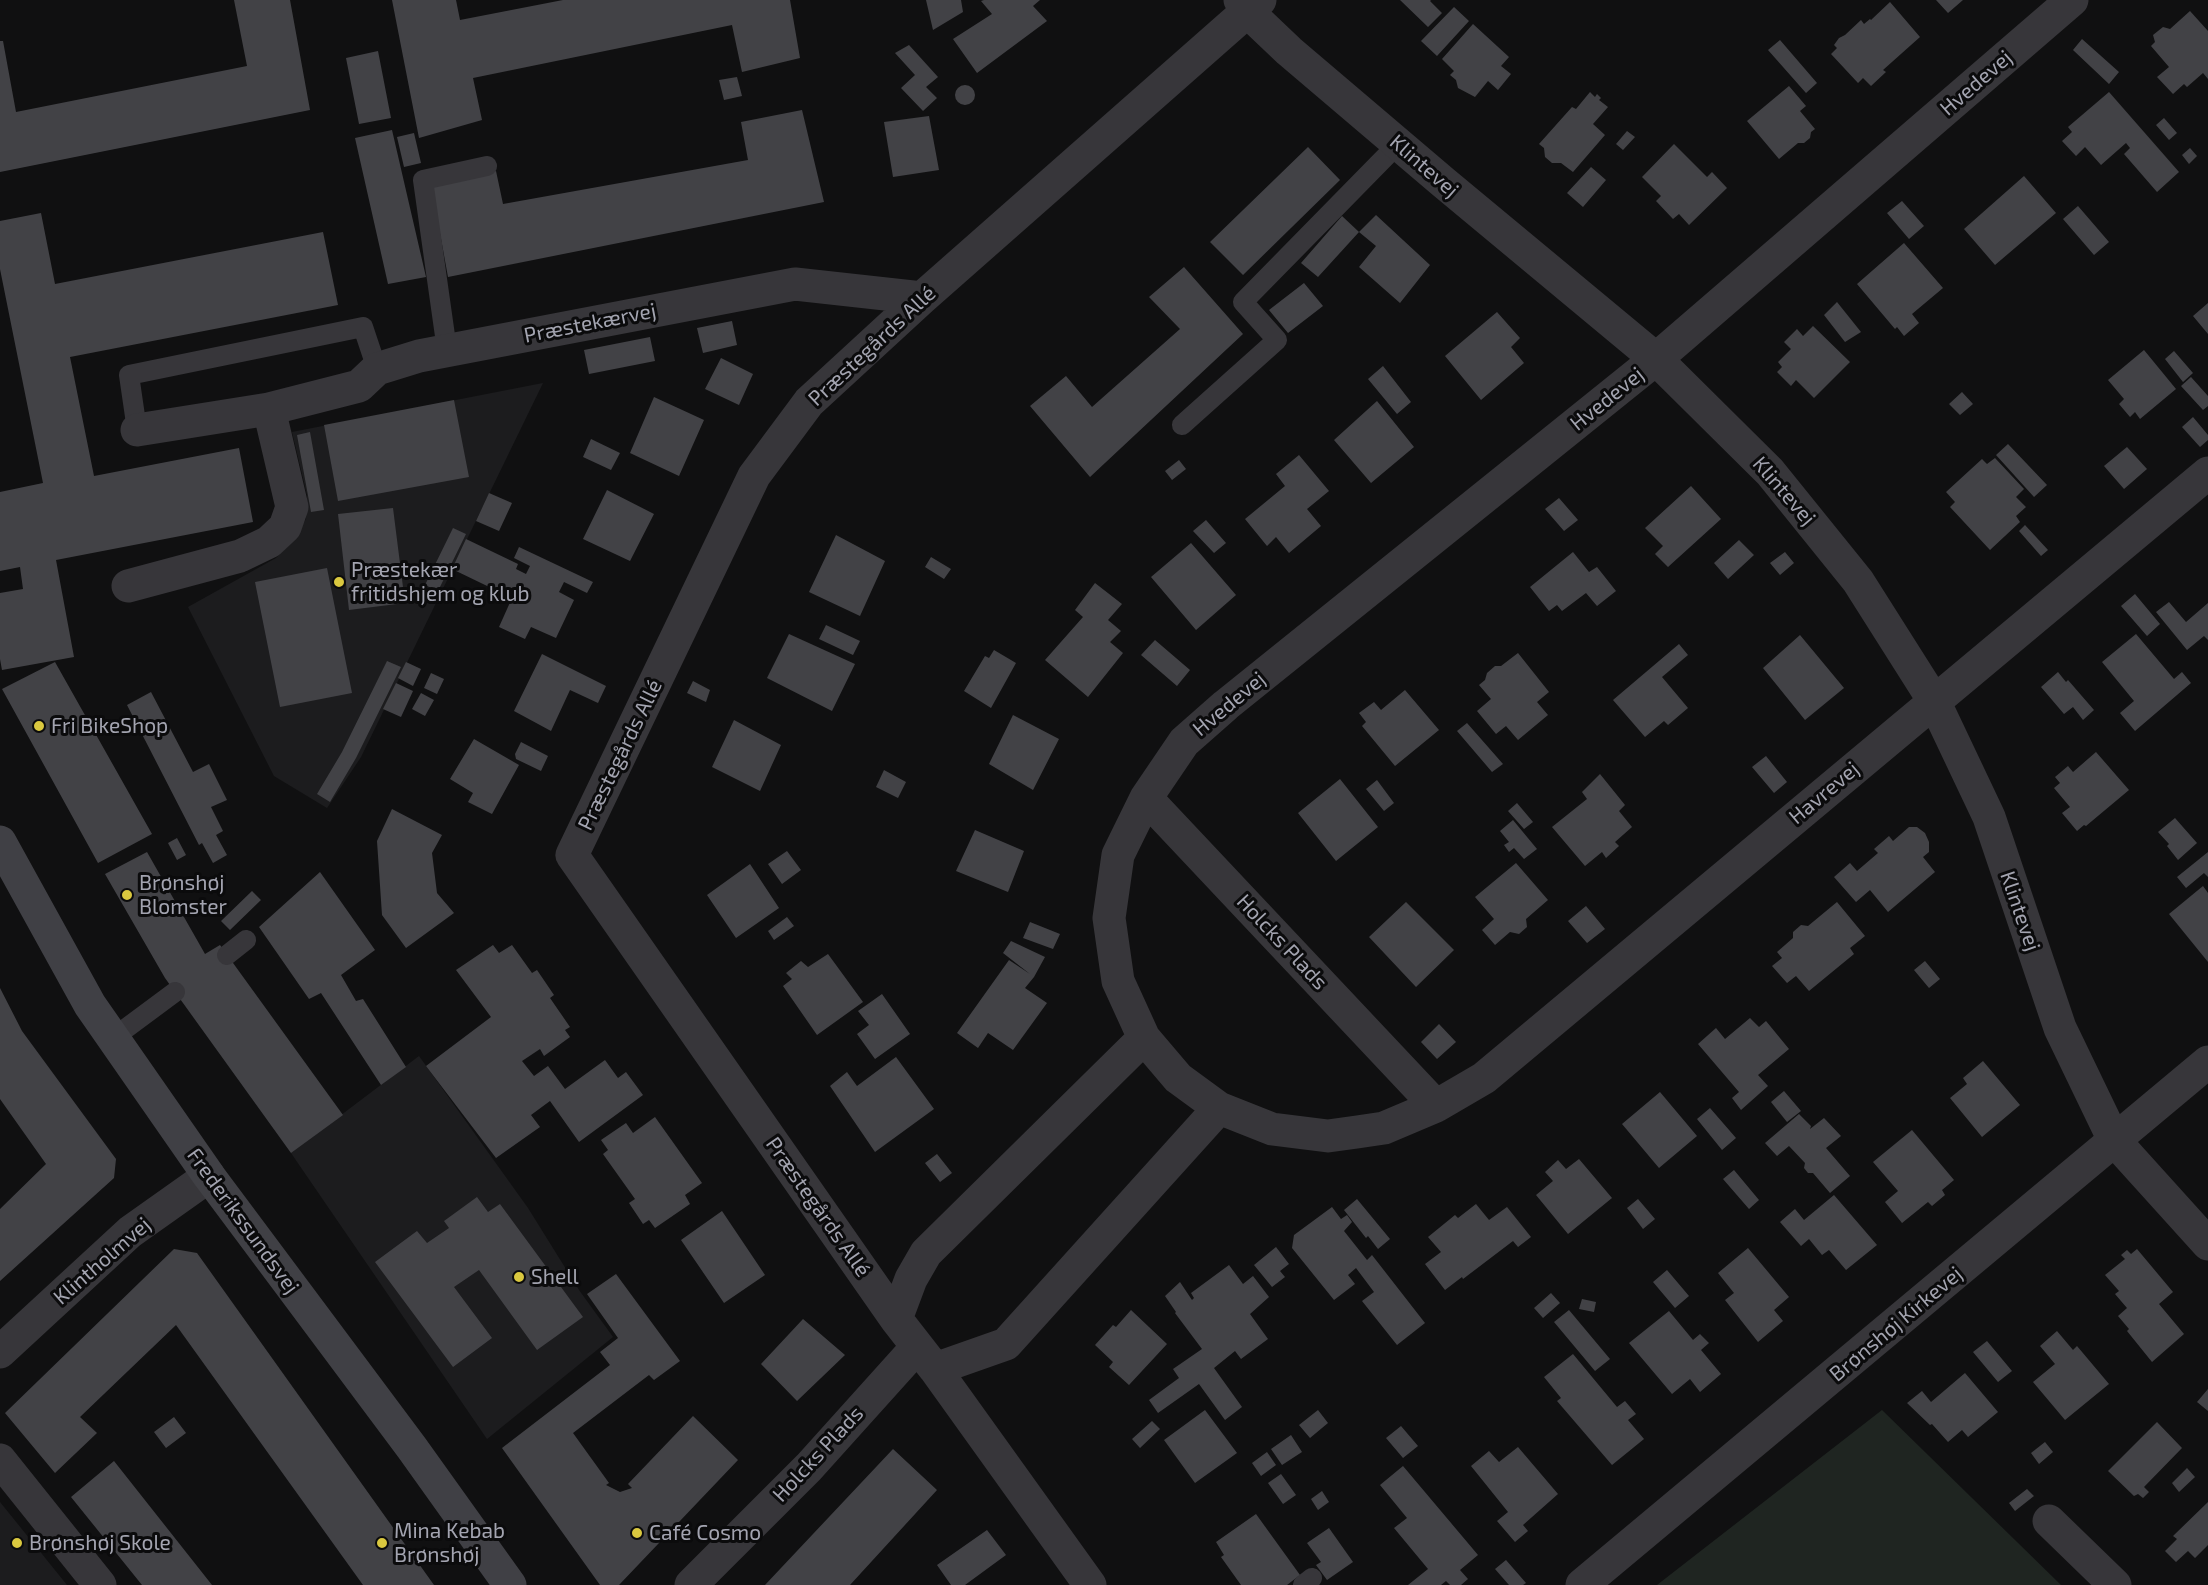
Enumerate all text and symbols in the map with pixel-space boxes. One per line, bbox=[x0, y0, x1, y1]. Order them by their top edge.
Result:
street label: Hvedevej bbox=[1935, 45, 2017, 121]
street label: Klintevej bbox=[1384, 129, 1464, 203]
street label: Præstegårds Allé bbox=[803, 281, 941, 411]
street label: Præstekærvej bbox=[522, 298, 658, 348]
street label: Hvedevej bbox=[1565, 362, 1649, 436]
street label: Klintevej bbox=[1747, 451, 1821, 531]
place label: Præstekær fritidshjem og klub bbox=[351, 557, 530, 607]
marker: Præstekær fritidshjem og klub bbox=[332, 575, 346, 589]
street label: Hvedevej bbox=[1188, 666, 1270, 742]
street label: Præstegårds Allé bbox=[573, 676, 667, 834]
place label: Fri BikeShop bbox=[51, 713, 168, 739]
marker: Fri BikeShop bbox=[32, 719, 46, 733]
street label: Havrevej bbox=[1784, 756, 1864, 830]
street label: Klintevej bbox=[1995, 868, 2045, 954]
place label: Brønshøj Blomster bbox=[139, 870, 227, 920]
marker: Brønshøj Blomster bbox=[120, 888, 134, 902]
street label: Holcks Plads bbox=[1231, 889, 1333, 995]
street label: Præstegårds Allé bbox=[760, 1132, 876, 1282]
street label: Frederikssundsvej bbox=[182, 1143, 304, 1299]
street label: Klintholmvej bbox=[48, 1212, 156, 1310]
street label: Brønshøj Kirkevej bbox=[1825, 1261, 1967, 1387]
place label: Shell bbox=[531, 1264, 579, 1290]
marker: Shell bbox=[512, 1270, 526, 1284]
street label: Holcks Plads bbox=[767, 1401, 869, 1507]
place label: Mina Kebab Brønshøj bbox=[394, 1518, 505, 1568]
place label: Café Cosmo bbox=[649, 1520, 761, 1546]
marker: Café Cosmo bbox=[630, 1526, 644, 1540]
place label: Brønshøj Skole bbox=[29, 1530, 171, 1556]
marker: Brønshøj Skole bbox=[10, 1536, 24, 1550]
marker: Mina Kebab Brønshøj bbox=[375, 1536, 389, 1550]

